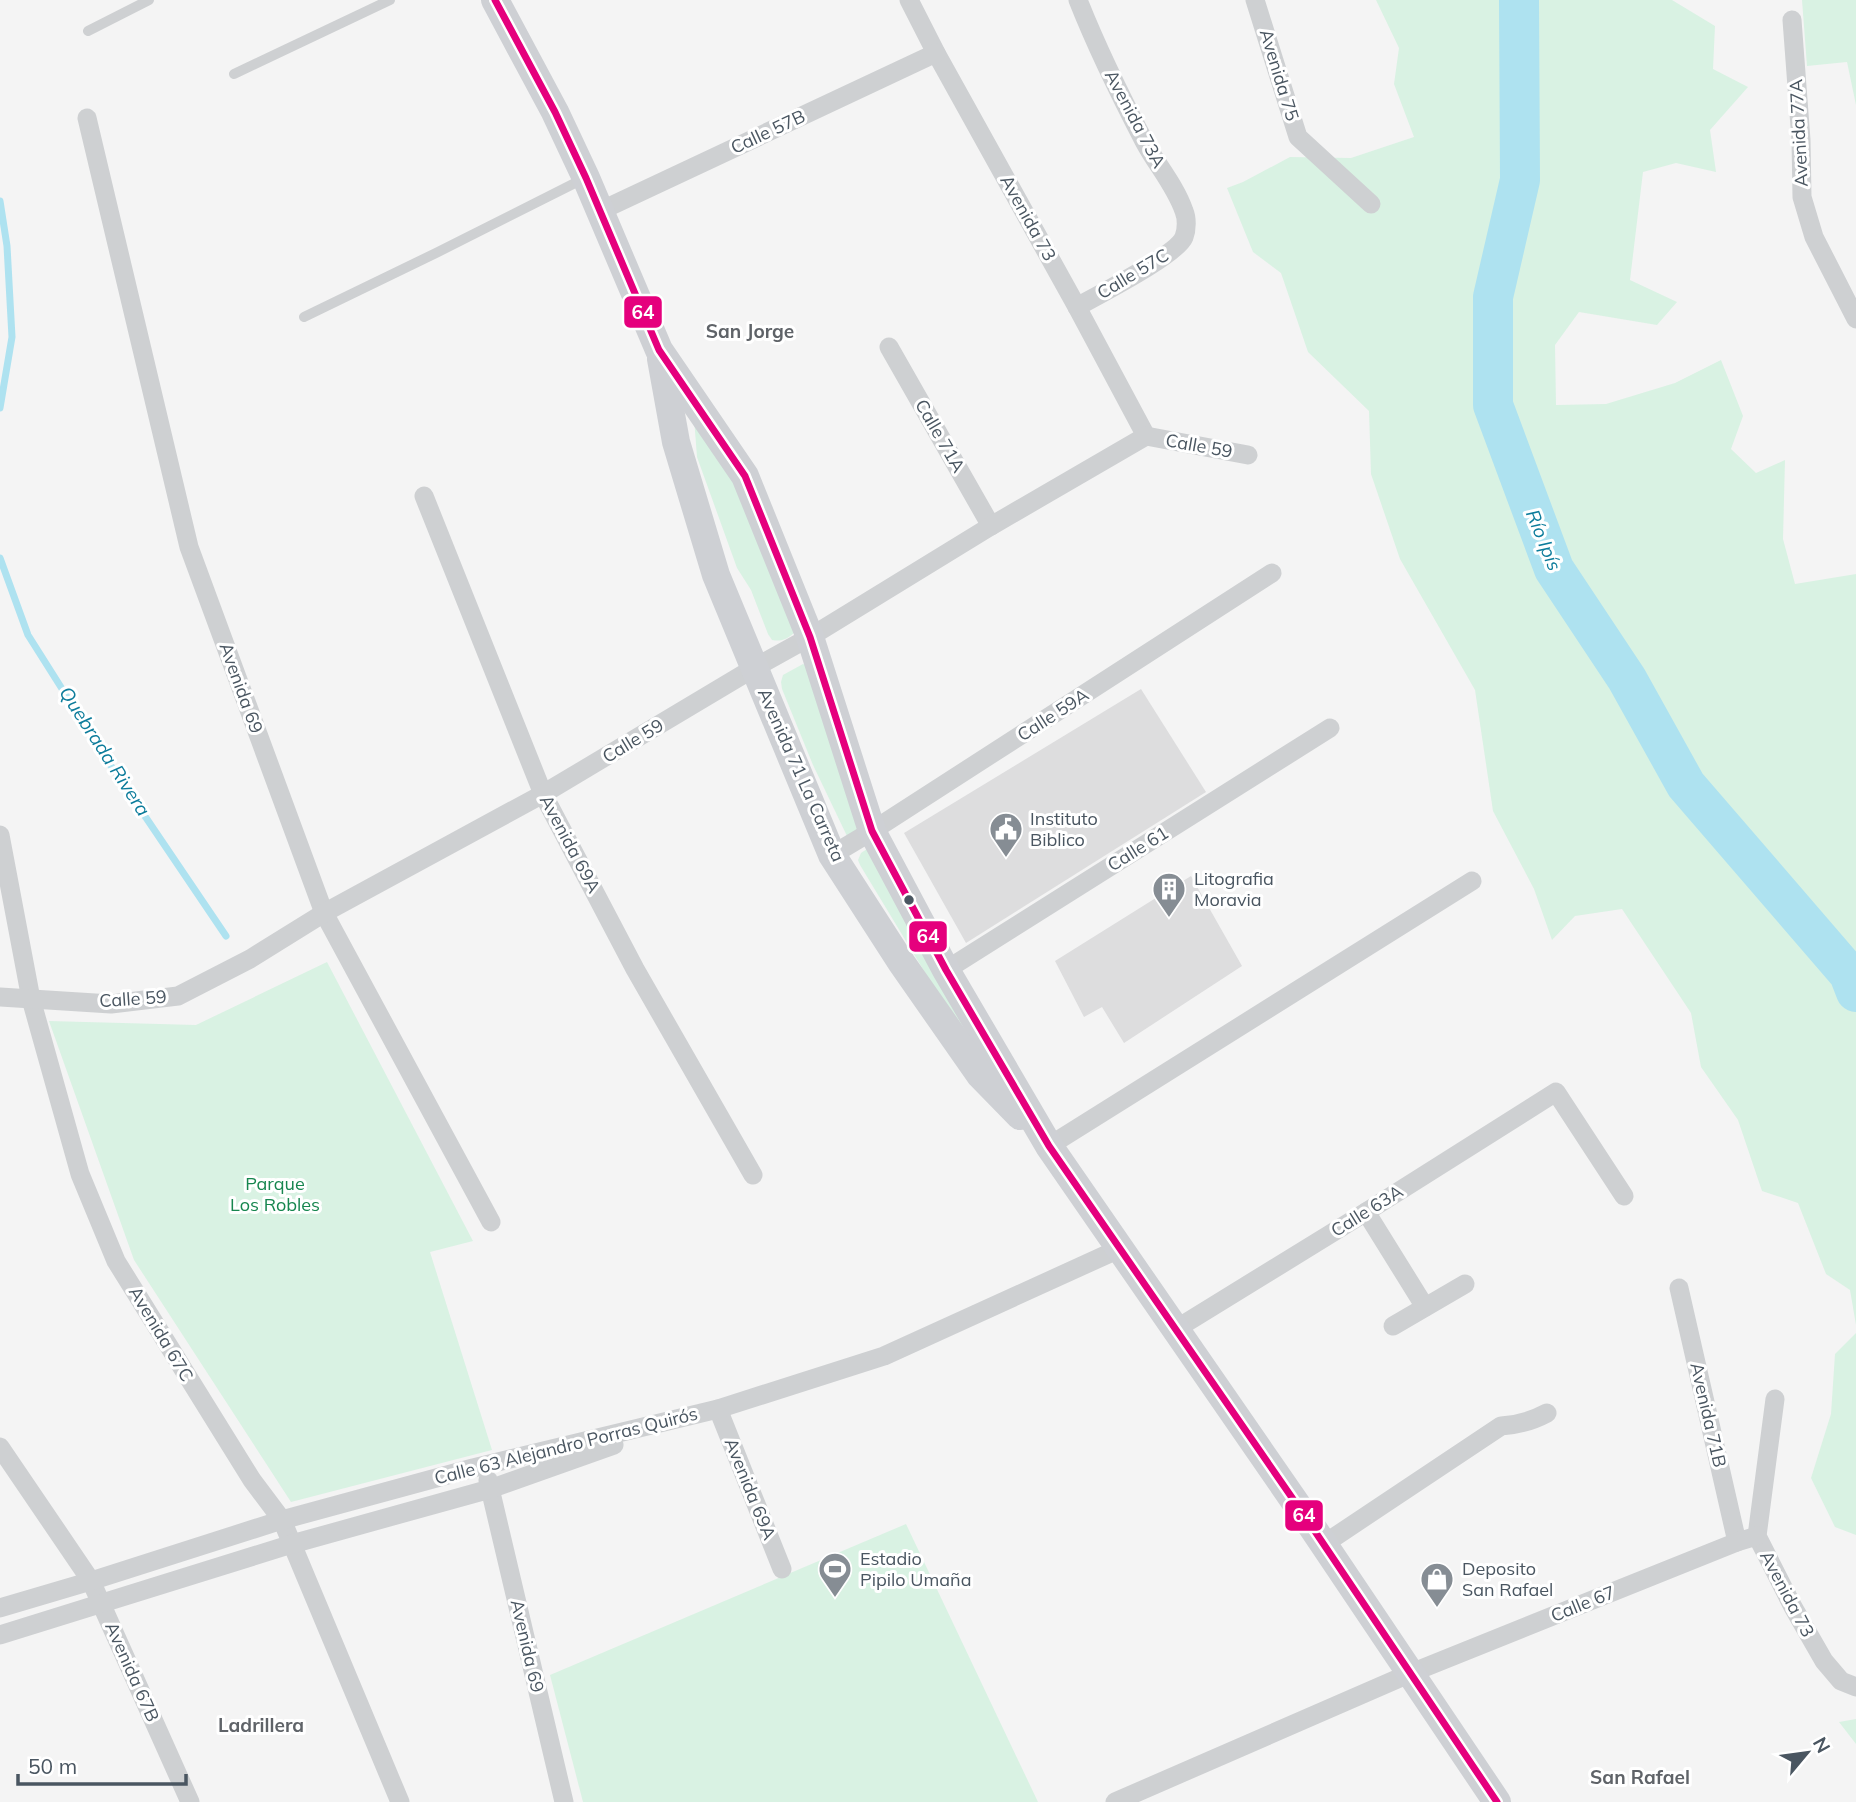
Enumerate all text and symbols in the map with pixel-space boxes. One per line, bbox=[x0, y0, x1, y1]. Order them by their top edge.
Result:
street label: Avenida 75 bbox=[1255, 26, 1304, 124]
street label: Avenida 73A bbox=[1100, 66, 1171, 172]
street label: Avenida 77A bbox=[1784, 79, 1813, 188]
street label: Calle 57B bbox=[727, 104, 809, 159]
street label: Avenida 73 bbox=[995, 171, 1061, 265]
street label: Calle 57C bbox=[1093, 243, 1173, 304]
line badge: 64 bbox=[623, 295, 663, 329]
text: 64 bbox=[632, 300, 655, 324]
district label: San Jorge bbox=[706, 319, 794, 343]
street label: Calle 71A bbox=[910, 395, 971, 476]
street label: Calle 59 bbox=[1164, 428, 1234, 463]
water label: Río Ipís bbox=[1521, 506, 1567, 574]
street label: Avenida 69 bbox=[214, 639, 268, 736]
water label: Quebrada Rivera bbox=[54, 682, 156, 820]
street label: Calle 59A bbox=[1013, 683, 1093, 746]
street label: Avenida 71 La Carreta bbox=[753, 685, 850, 865]
street label: Calle 59 bbox=[598, 713, 668, 768]
street label: Avenida 69A bbox=[535, 791, 606, 897]
place label: Instituto Biblico bbox=[1030, 807, 1098, 851]
public building icon: Instituto Biblico bbox=[987, 810, 1025, 859]
street label: Calle 61 bbox=[1103, 821, 1172, 876]
place label: Litografia Moravia bbox=[1194, 867, 1274, 911]
building icon: Litografia Moravia bbox=[1150, 870, 1188, 919]
unlabelled marker bbox=[902, 893, 916, 907]
line badge: 64 bbox=[908, 920, 948, 953]
text: 64 bbox=[917, 924, 940, 948]
street label: Calle 59 bbox=[99, 985, 167, 1012]
park label: Parque Los Robles bbox=[230, 1172, 320, 1216]
street label: Calle 63A bbox=[1326, 1179, 1407, 1242]
street label: Avenida 67C bbox=[124, 1282, 199, 1386]
street label: Avenida 71B bbox=[1685, 1360, 1732, 1470]
street label: Calle 63 Alejandro Porras Quirós bbox=[432, 1402, 700, 1489]
street label: Avenida 69A bbox=[720, 1434, 781, 1543]
line badge: 64 bbox=[1284, 1499, 1324, 1532]
text: 64 bbox=[1293, 1503, 1316, 1527]
place label: Estadio Pipilo Umaña bbox=[860, 1547, 971, 1591]
street label: Avenida 73 bbox=[1755, 1547, 1820, 1641]
sports icon: Estadio Pipilo Umaña bbox=[816, 1550, 854, 1599]
place label: Deposito San Rafael bbox=[1462, 1557, 1553, 1601]
shop icon: Deposito San Rafael bbox=[1418, 1560, 1456, 1609]
street label: Calle 67 bbox=[1547, 1580, 1618, 1627]
street label: Avenida 69 bbox=[506, 1597, 549, 1695]
street label: Avenida 67B bbox=[100, 1618, 165, 1725]
district label: Ladrillera bbox=[218, 1713, 304, 1737]
north arrow bbox=[1772, 1718, 1842, 1788]
text: N bbox=[1808, 1733, 1836, 1757]
scale bar bbox=[18, 1742, 186, 1786]
text: 50 m bbox=[28, 1753, 77, 1779]
district label: San Rafael bbox=[1590, 1765, 1690, 1789]

